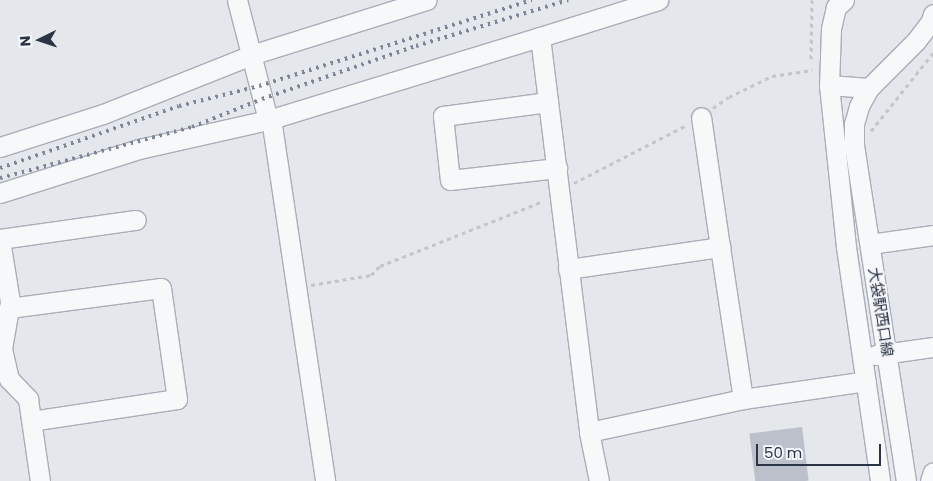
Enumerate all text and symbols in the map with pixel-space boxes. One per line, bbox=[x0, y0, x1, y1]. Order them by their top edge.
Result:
north arrow bbox=[15, 15, 65, 65]
text: N bbox=[15, 35, 35, 47]
street label: 大袋駅西口線 bbox=[865, 266, 897, 358]
scale bar bbox=[758, 434, 883, 466]
text: 50 m bbox=[764, 442, 802, 463]

